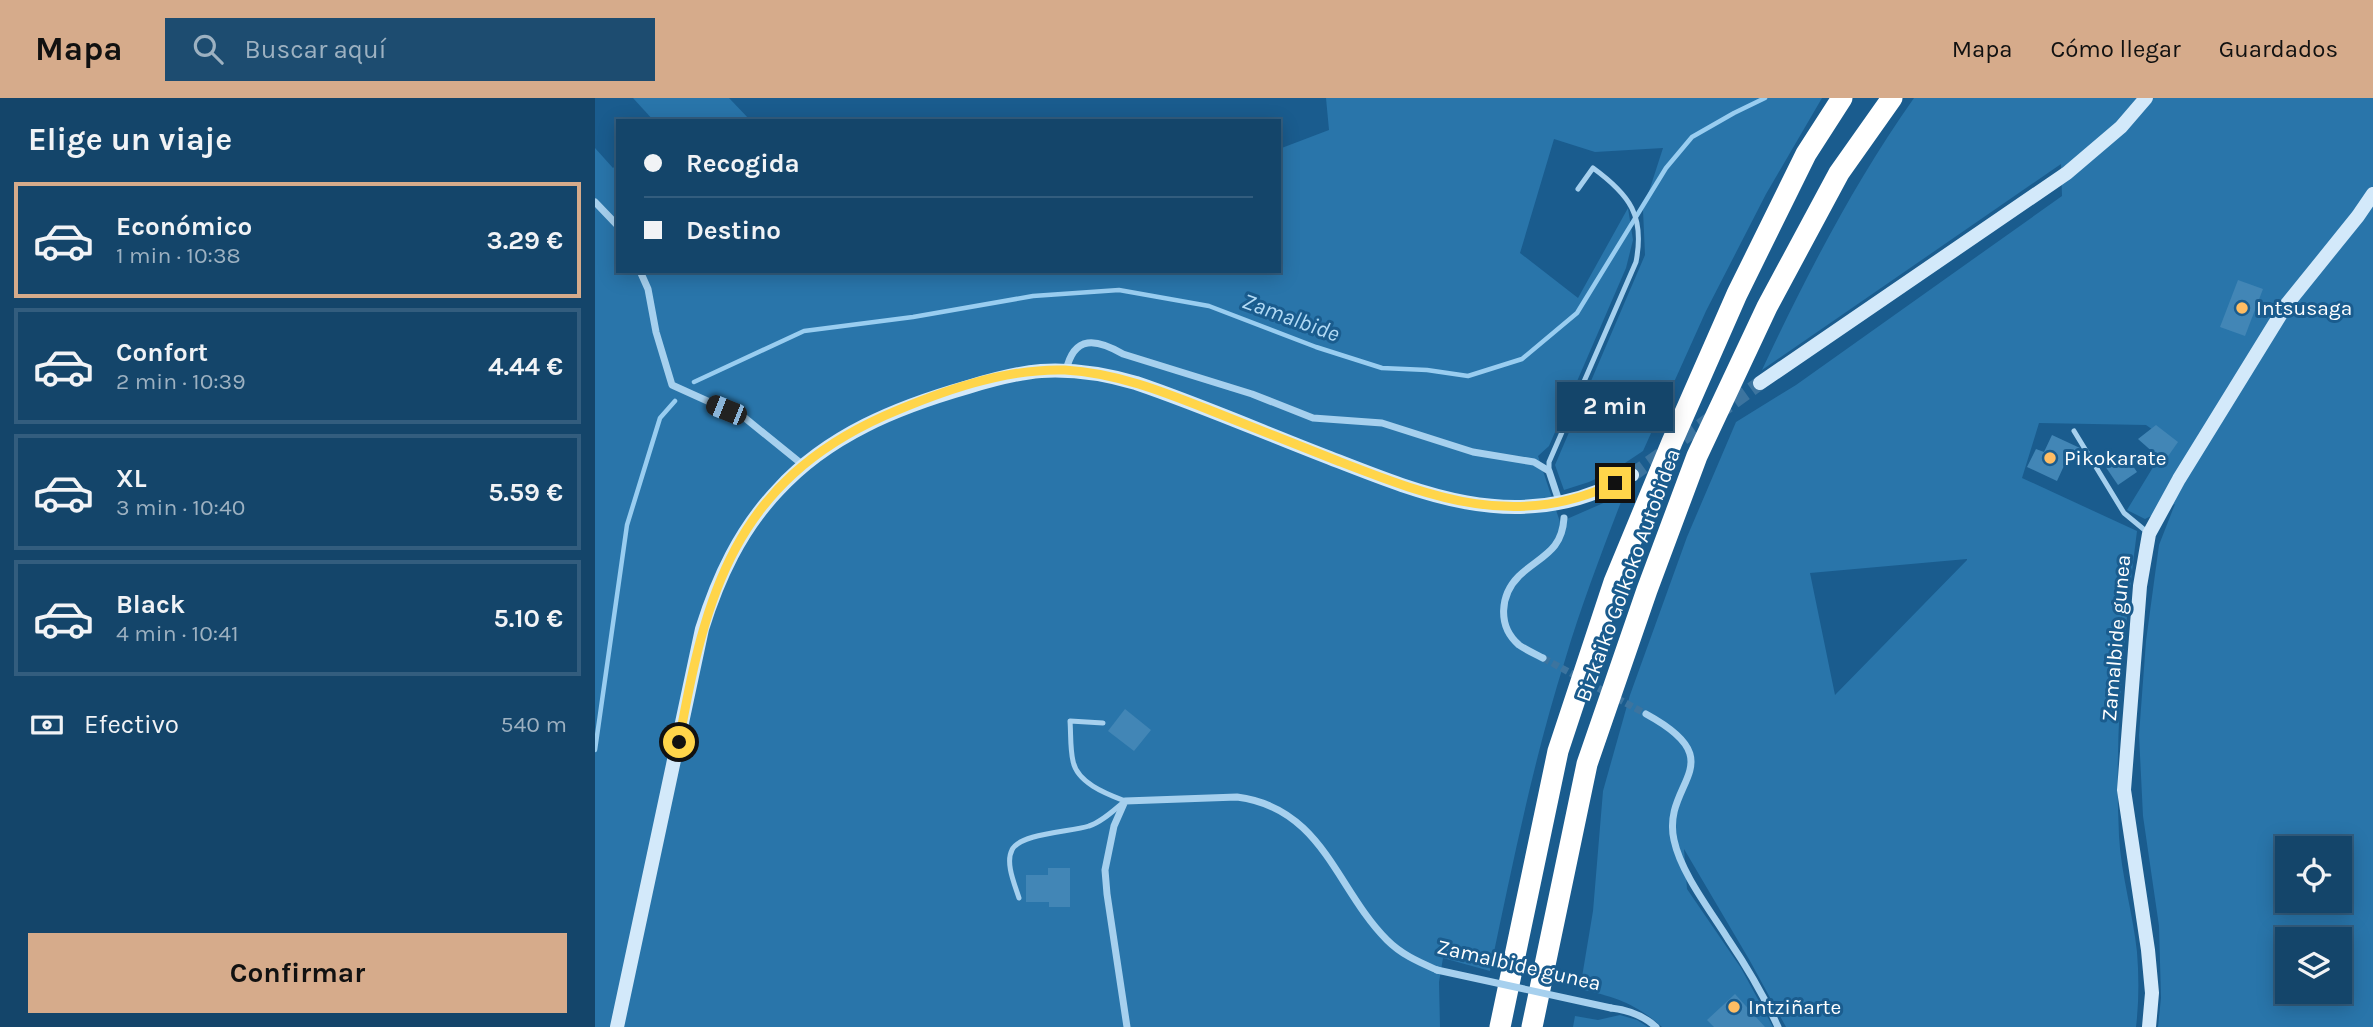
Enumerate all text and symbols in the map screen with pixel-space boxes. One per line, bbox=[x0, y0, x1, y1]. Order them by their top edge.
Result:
search box bbox=[165, 18, 655, 81]
text: Mapa bbox=[35, 30, 123, 68]
icon: search bbox=[189, 30, 227, 68]
text: Buscar aquí bbox=[245, 34, 386, 65]
text: Mapa bbox=[1952, 35, 2012, 63]
text: Cómo llegar bbox=[2050, 35, 2181, 63]
text: Guardados bbox=[2219, 35, 2338, 63]
text: Elige un viaje bbox=[28, 121, 232, 158]
text: Recogida bbox=[686, 148, 800, 179]
icon: car bbox=[32, 209, 95, 272]
text: Económico bbox=[116, 211, 252, 242]
text: Destino bbox=[686, 215, 781, 246]
text: 3.29 € bbox=[487, 225, 563, 256]
text: 1 min · 10:38 bbox=[116, 242, 241, 269]
water label: Zamalbide bbox=[1238, 287, 1344, 348]
place label: Intsusaga bbox=[2256, 296, 2352, 320]
marker: Intsusaga bbox=[2234, 300, 2250, 316]
icon: car bbox=[32, 335, 95, 398]
text: Confort bbox=[116, 337, 208, 368]
text: 4.44 € bbox=[488, 351, 563, 382]
text: 2 min · 10:39 bbox=[116, 368, 246, 395]
callout: 2 min bbox=[1557, 382, 1673, 430]
car bbox=[703, 392, 750, 428]
text: 2 min bbox=[1583, 393, 1647, 420]
street label: Bizkaiko Golkoko Autobidea bbox=[1571, 445, 1685, 705]
place label: Pikokarate bbox=[2064, 446, 2166, 470]
marker: Pikokarate bbox=[2042, 450, 2058, 466]
icon: car bbox=[32, 461, 95, 524]
text: XL bbox=[116, 463, 147, 494]
route end bbox=[1599, 467, 1631, 499]
text: 5.59 € bbox=[488, 477, 563, 508]
text: 3 min · 10:40 bbox=[116, 494, 245, 521]
street label: Zamalbide gunea bbox=[2097, 553, 2135, 723]
icon: car bbox=[32, 587, 95, 650]
text: Black bbox=[116, 589, 185, 620]
text: 5.10 € bbox=[494, 603, 563, 634]
text: 4 min · 10:41 bbox=[116, 620, 239, 647]
icon: cash bbox=[28, 706, 66, 744]
text: Efectivo bbox=[84, 709, 179, 740]
text: 540 m bbox=[501, 711, 567, 738]
route start bbox=[663, 726, 695, 758]
map controls bbox=[2275, 836, 2352, 1004]
button: locate bbox=[2275, 836, 2352, 913]
button: layers bbox=[2275, 927, 2352, 1004]
button: Confirmar bbox=[28, 933, 567, 1013]
street label: Zamalbide gunea bbox=[1435, 934, 1603, 996]
place label: Intziñarte bbox=[1748, 995, 1841, 1019]
marker: Intziñarte bbox=[1726, 999, 1742, 1015]

